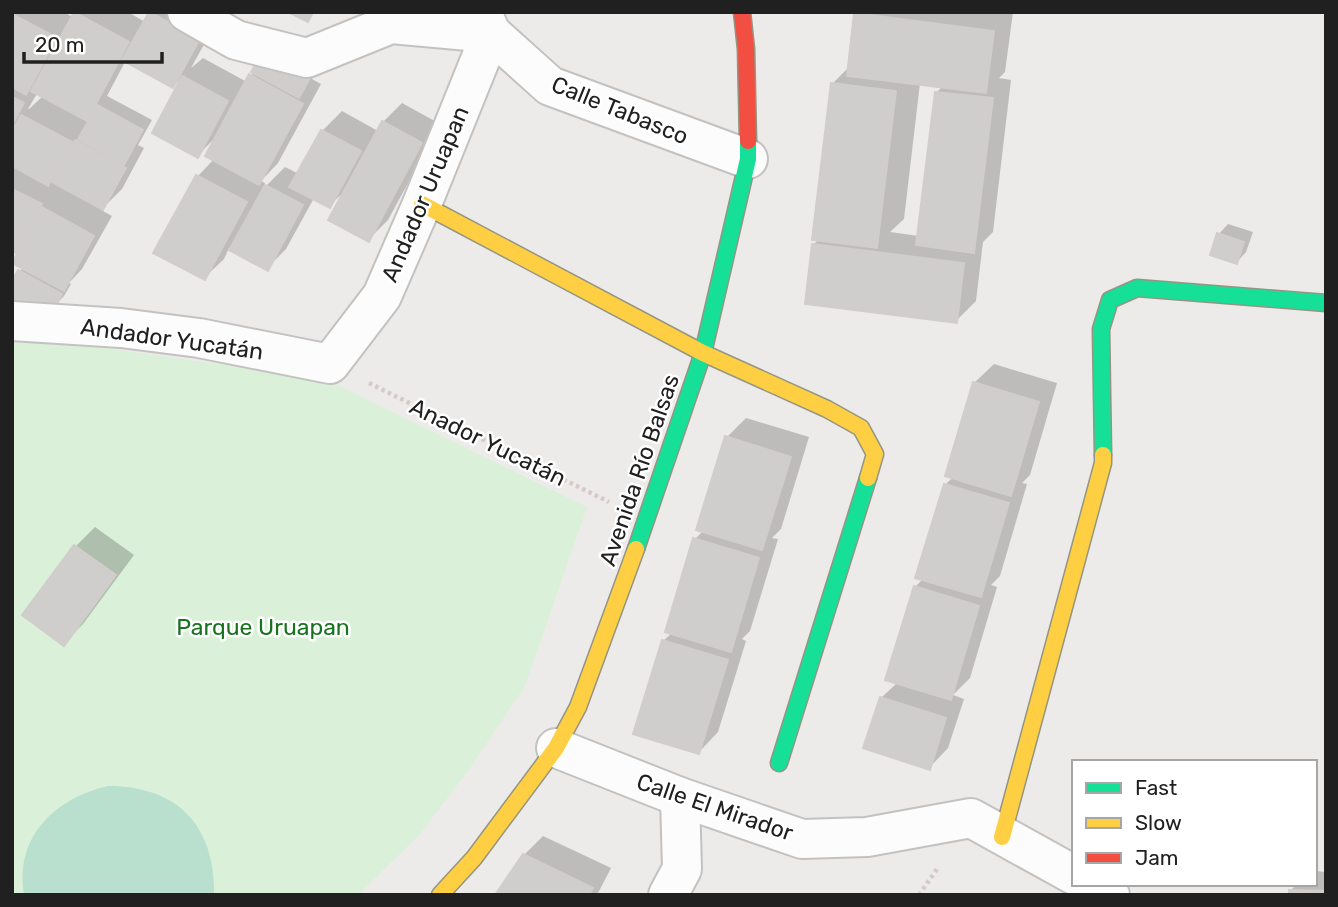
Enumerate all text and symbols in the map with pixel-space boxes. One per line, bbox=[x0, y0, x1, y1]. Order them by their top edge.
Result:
scale bar bbox=[24, 21, 163, 65]
text: 20 m bbox=[35, 32, 84, 57]
street label: Calle Tabasco bbox=[548, 70, 692, 150]
street label: Andador Uruapan bbox=[375, 102, 475, 286]
street label: Andador Yucatán bbox=[79, 312, 265, 366]
street label: Avenida Río Balsas bbox=[593, 371, 685, 569]
street label: Anador Yucatán bbox=[405, 392, 571, 492]
park label: Parque Uruapan bbox=[176, 613, 350, 641]
legend bbox=[1072, 760, 1317, 886]
street label: Calle El Mirador bbox=[633, 767, 797, 847]
text: Fast bbox=[1135, 775, 1177, 800]
text: Slow bbox=[1135, 810, 1182, 835]
text: Jam bbox=[1135, 845, 1179, 870]

